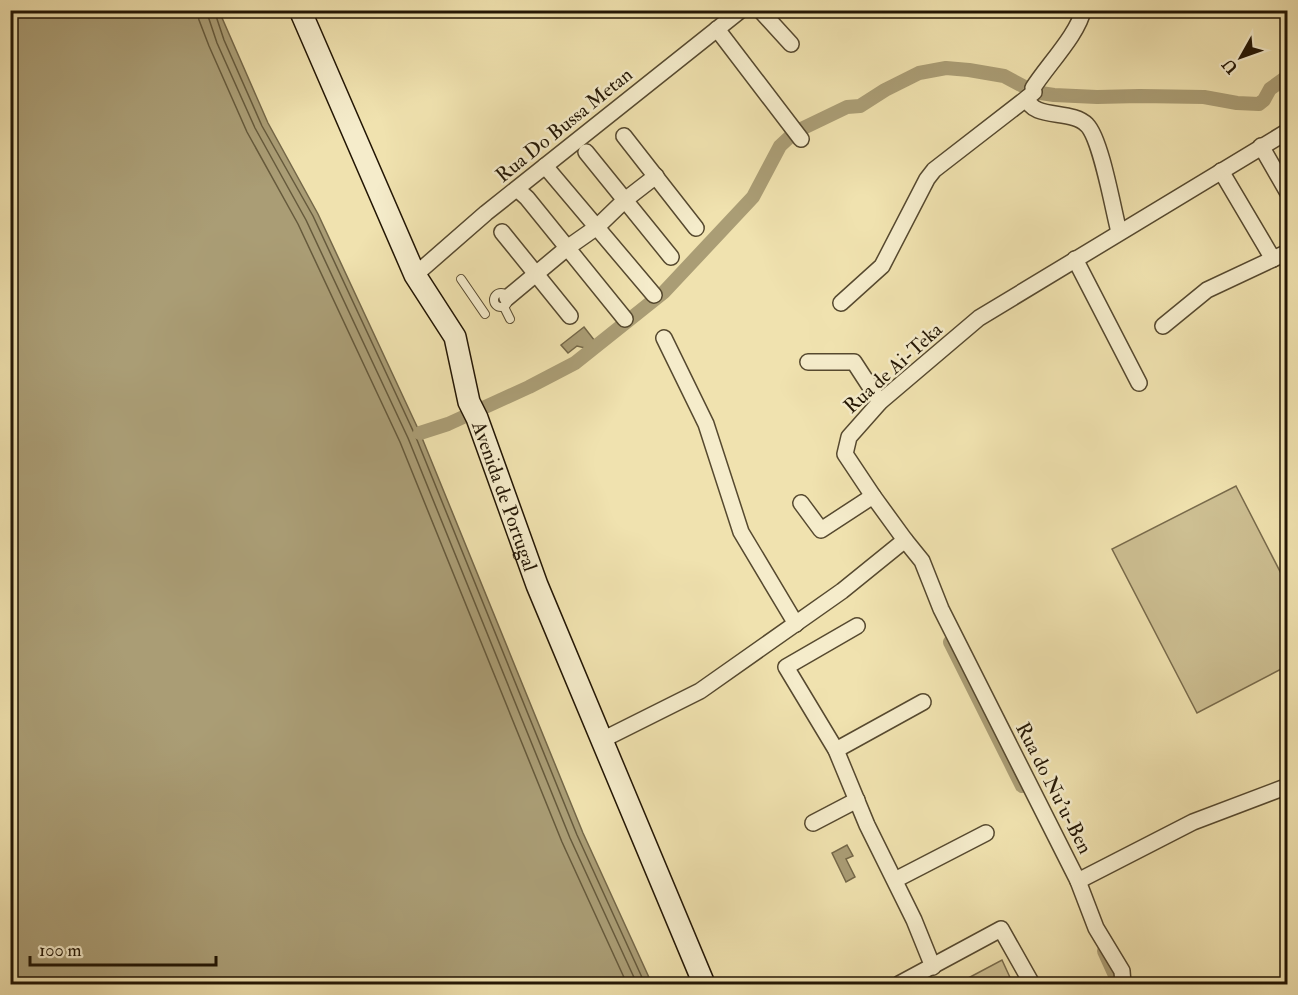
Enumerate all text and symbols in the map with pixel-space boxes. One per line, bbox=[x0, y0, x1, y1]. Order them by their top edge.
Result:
north arrow bbox=[1211, 27, 1271, 87]
text: U bbox=[1218, 54, 1242, 78]
street label: Rua Do Bussa Metan bbox=[490, 62, 638, 188]
street label: Rua de Ai-Teka bbox=[839, 317, 948, 419]
street label: Avenida de Portugal bbox=[466, 417, 543, 574]
street label: Rua do Nu'u-Ben bbox=[1010, 718, 1098, 858]
scale bar bbox=[30, 929, 216, 967]
text: 100 m bbox=[39, 939, 82, 962]

